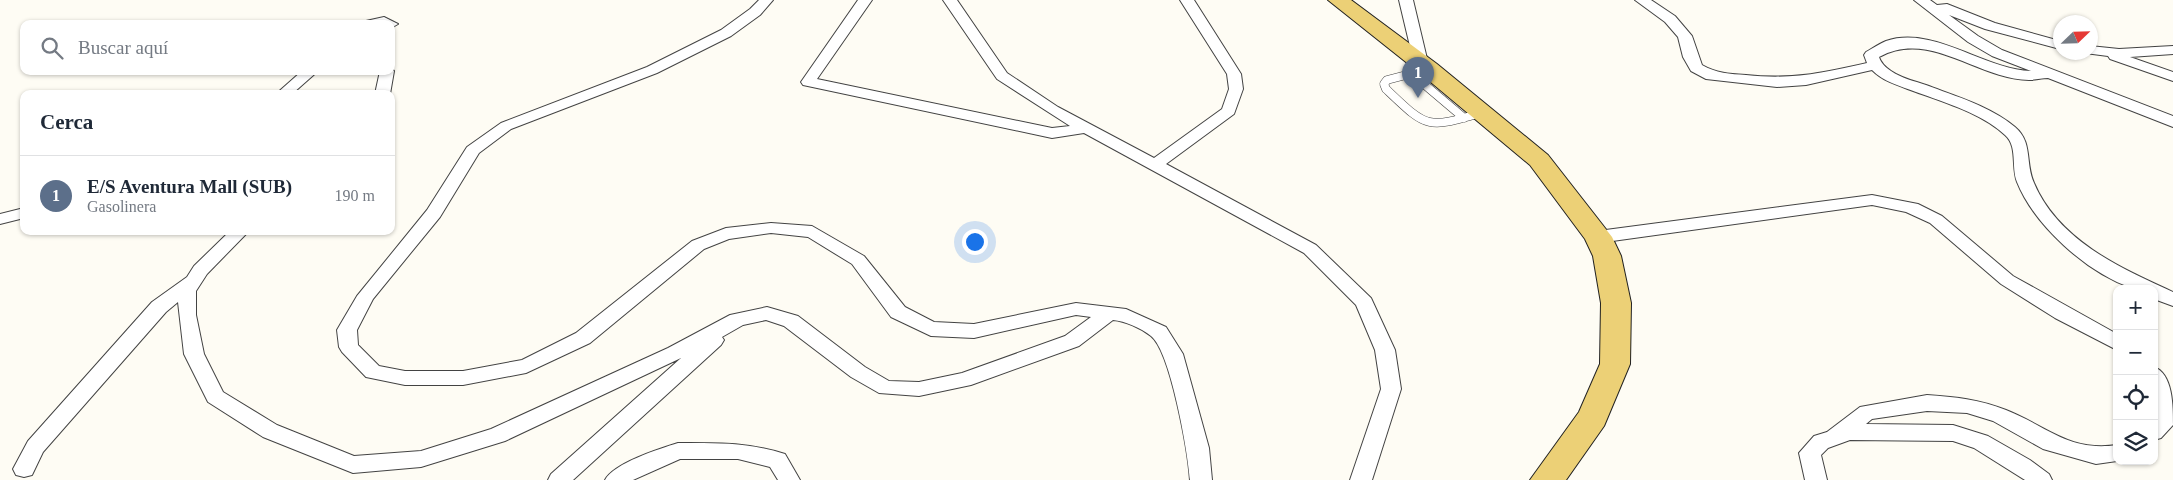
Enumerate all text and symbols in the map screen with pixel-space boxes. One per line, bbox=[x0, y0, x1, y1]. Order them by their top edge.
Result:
north arrow bbox=[2053, 15, 2098, 60]
search box bbox=[20, 20, 395, 75]
icon: search bbox=[38, 34, 66, 62]
text: Buscar aquí bbox=[78, 37, 168, 58]
pin: 1 bbox=[1402, 57, 1434, 98]
text: Cerca bbox=[40, 110, 93, 134]
text: E/S Aventura Mall (SUB) bbox=[87, 176, 292, 197]
text: 1 bbox=[52, 187, 60, 204]
text: 190 m bbox=[335, 187, 375, 204]
text: Gasolinera bbox=[87, 198, 156, 215]
your location bbox=[962, 229, 988, 255]
map controls bbox=[2113, 285, 2158, 465]
button: + bbox=[2113, 285, 2158, 330]
button: − bbox=[2113, 330, 2158, 375]
button: locate bbox=[2113, 375, 2158, 420]
button: layers bbox=[2113, 420, 2158, 465]

